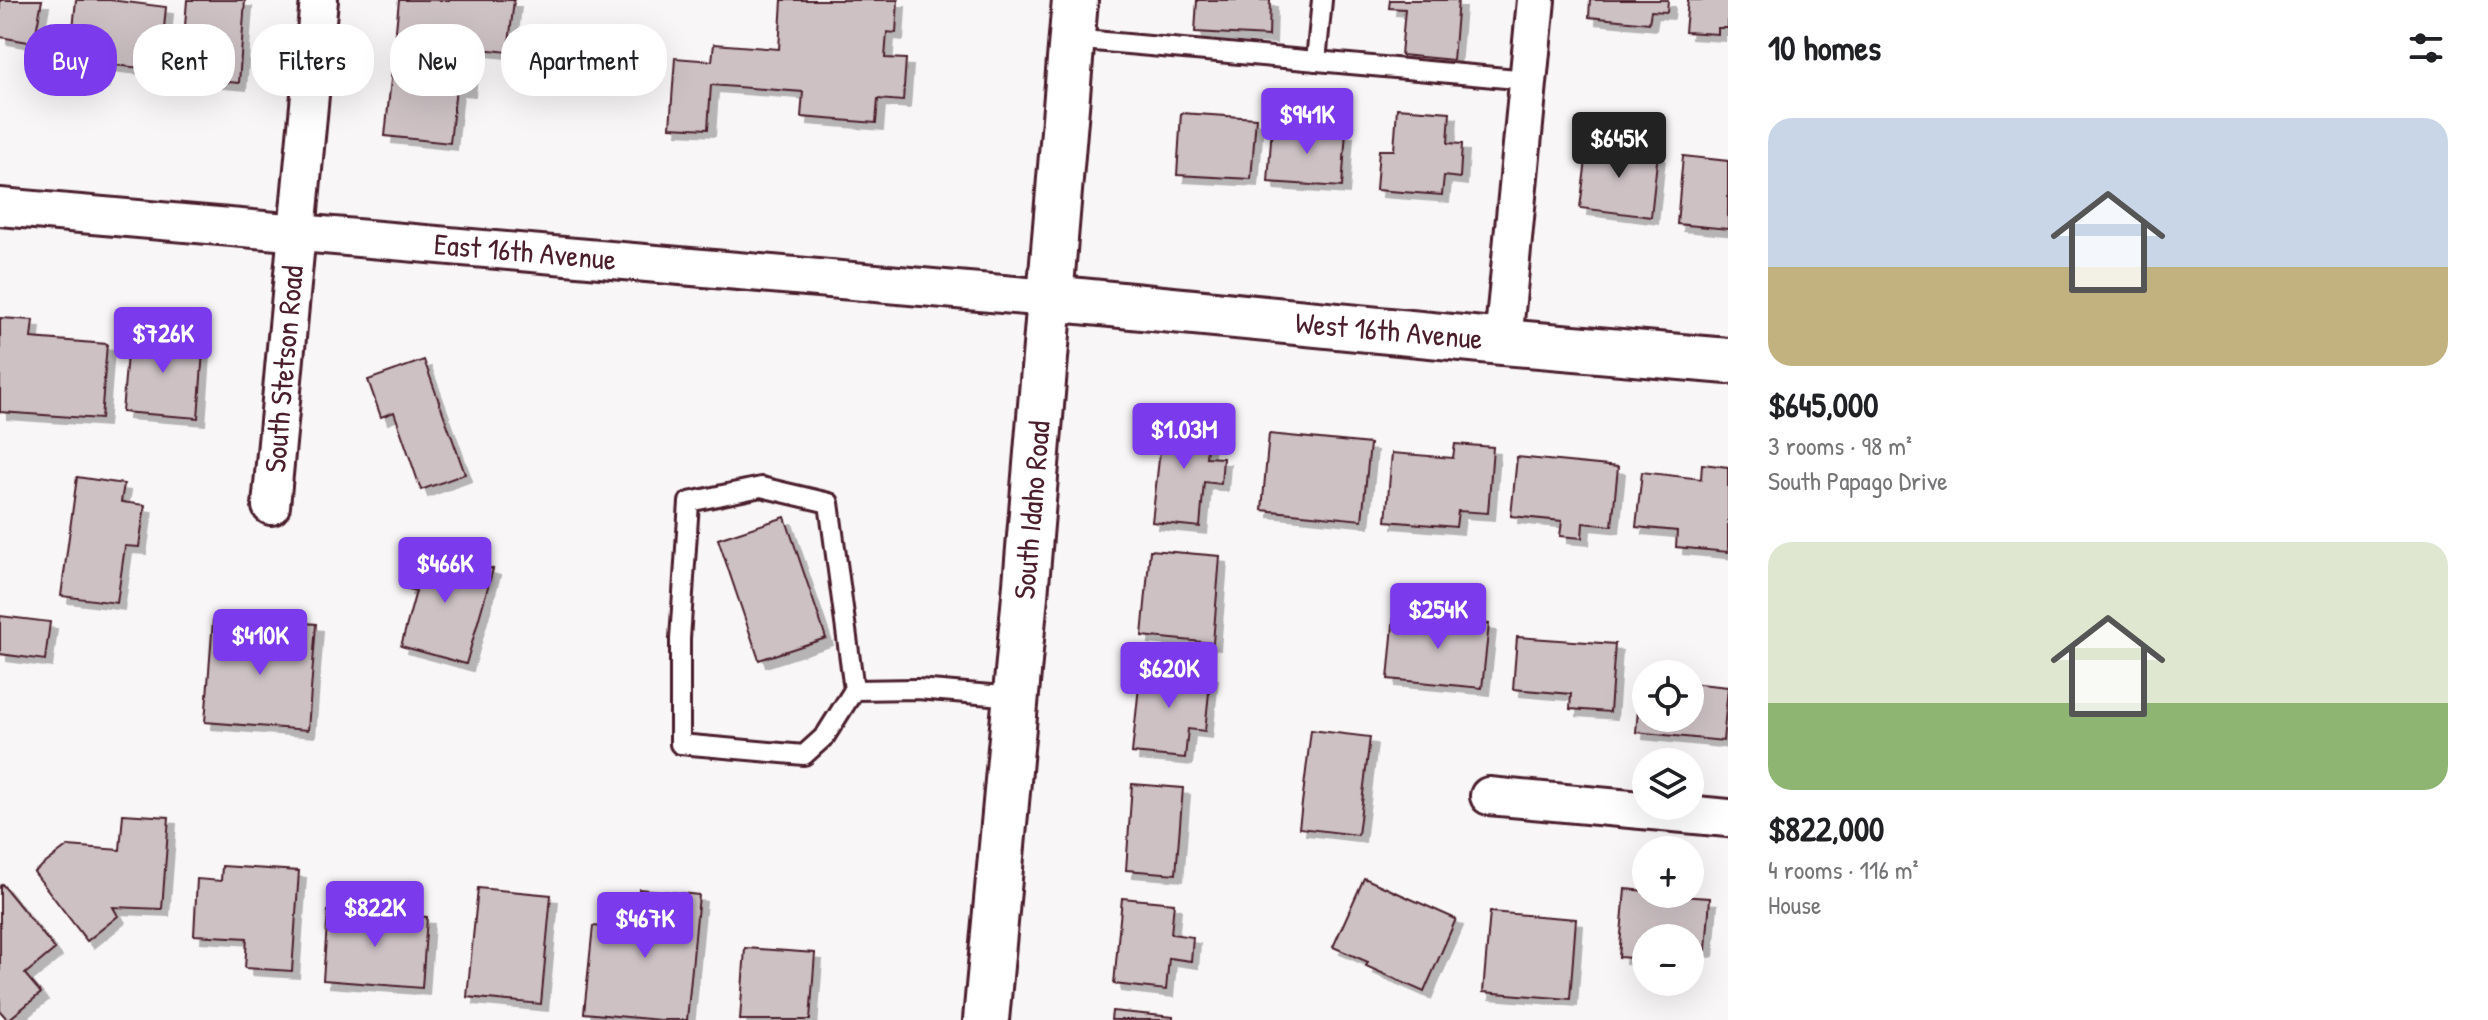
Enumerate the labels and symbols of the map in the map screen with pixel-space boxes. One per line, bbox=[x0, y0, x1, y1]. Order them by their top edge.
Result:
pin: $941K bbox=[1251, 88, 1363, 156]
pin: $645K bbox=[1563, 112, 1675, 180]
street label: East 16th Avenue bbox=[432, 223, 618, 279]
street label: South Stetson Road bbox=[254, 264, 312, 474]
street label: West 16th Avenue bbox=[1294, 302, 1485, 358]
pin: $726K bbox=[107, 307, 219, 375]
pin: $1.03M bbox=[1119, 403, 1249, 471]
street label: South Idaho Road bbox=[1003, 419, 1059, 601]
pin: $466K bbox=[389, 537, 501, 605]
pin: $254K bbox=[1382, 583, 1494, 651]
pin: $410K bbox=[204, 609, 316, 677]
pin: $620K bbox=[1113, 642, 1225, 710]
pin: $822K bbox=[319, 881, 431, 949]
pin: $467K bbox=[589, 892, 701, 960]

